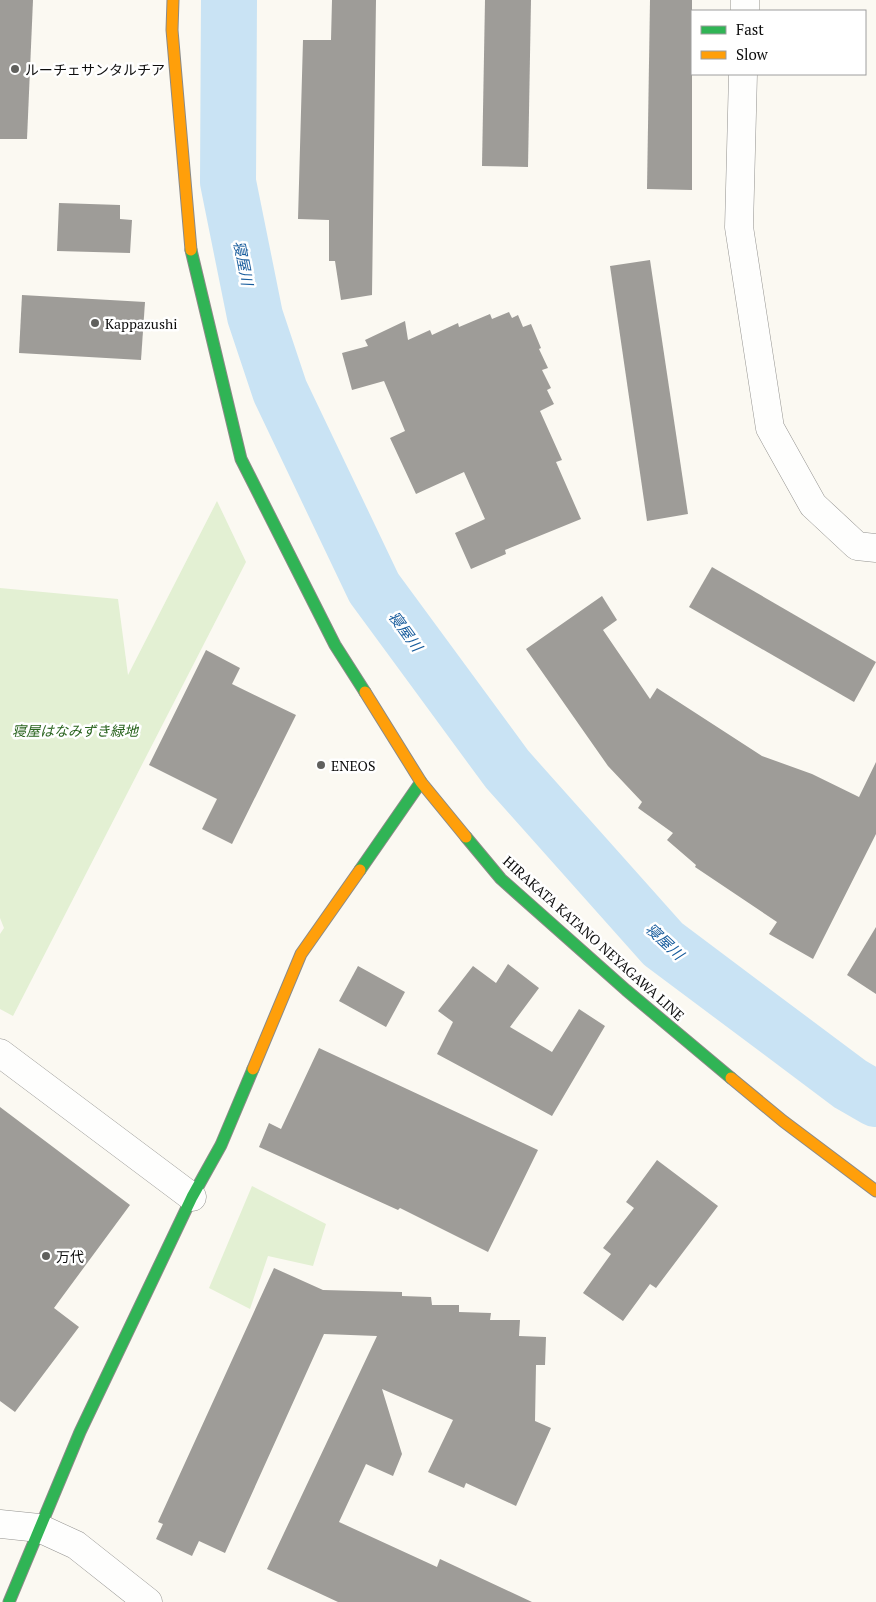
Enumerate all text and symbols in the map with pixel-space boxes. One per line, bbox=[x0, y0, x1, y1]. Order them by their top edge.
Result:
legend bbox=[691, 10, 866, 75]
text: Fast bbox=[736, 19, 764, 39]
text: Slow bbox=[736, 44, 769, 64]
place label: ルーチェサンタルチア bbox=[25, 60, 165, 79]
marker: ルーチェサンタルチア bbox=[9, 63, 21, 75]
water label: 寝屋川 bbox=[230, 239, 258, 289]
place label: Kappazushi bbox=[105, 314, 177, 333]
marker: Kappazushi bbox=[89, 317, 101, 329]
water label: 寝屋川 bbox=[385, 607, 428, 657]
park label: 寝屋はなみずき緑地 bbox=[12, 721, 140, 740]
place label: ENEOS bbox=[331, 756, 375, 775]
marker: ENEOS bbox=[315, 759, 327, 771]
street label: HIRAKATA KATANO NEYAGAWA LINE bbox=[499, 851, 689, 1025]
water label: 寝屋川 bbox=[642, 918, 690, 965]
place label: 万代 bbox=[56, 1247, 84, 1266]
marker: 万代 bbox=[40, 1250, 52, 1262]

